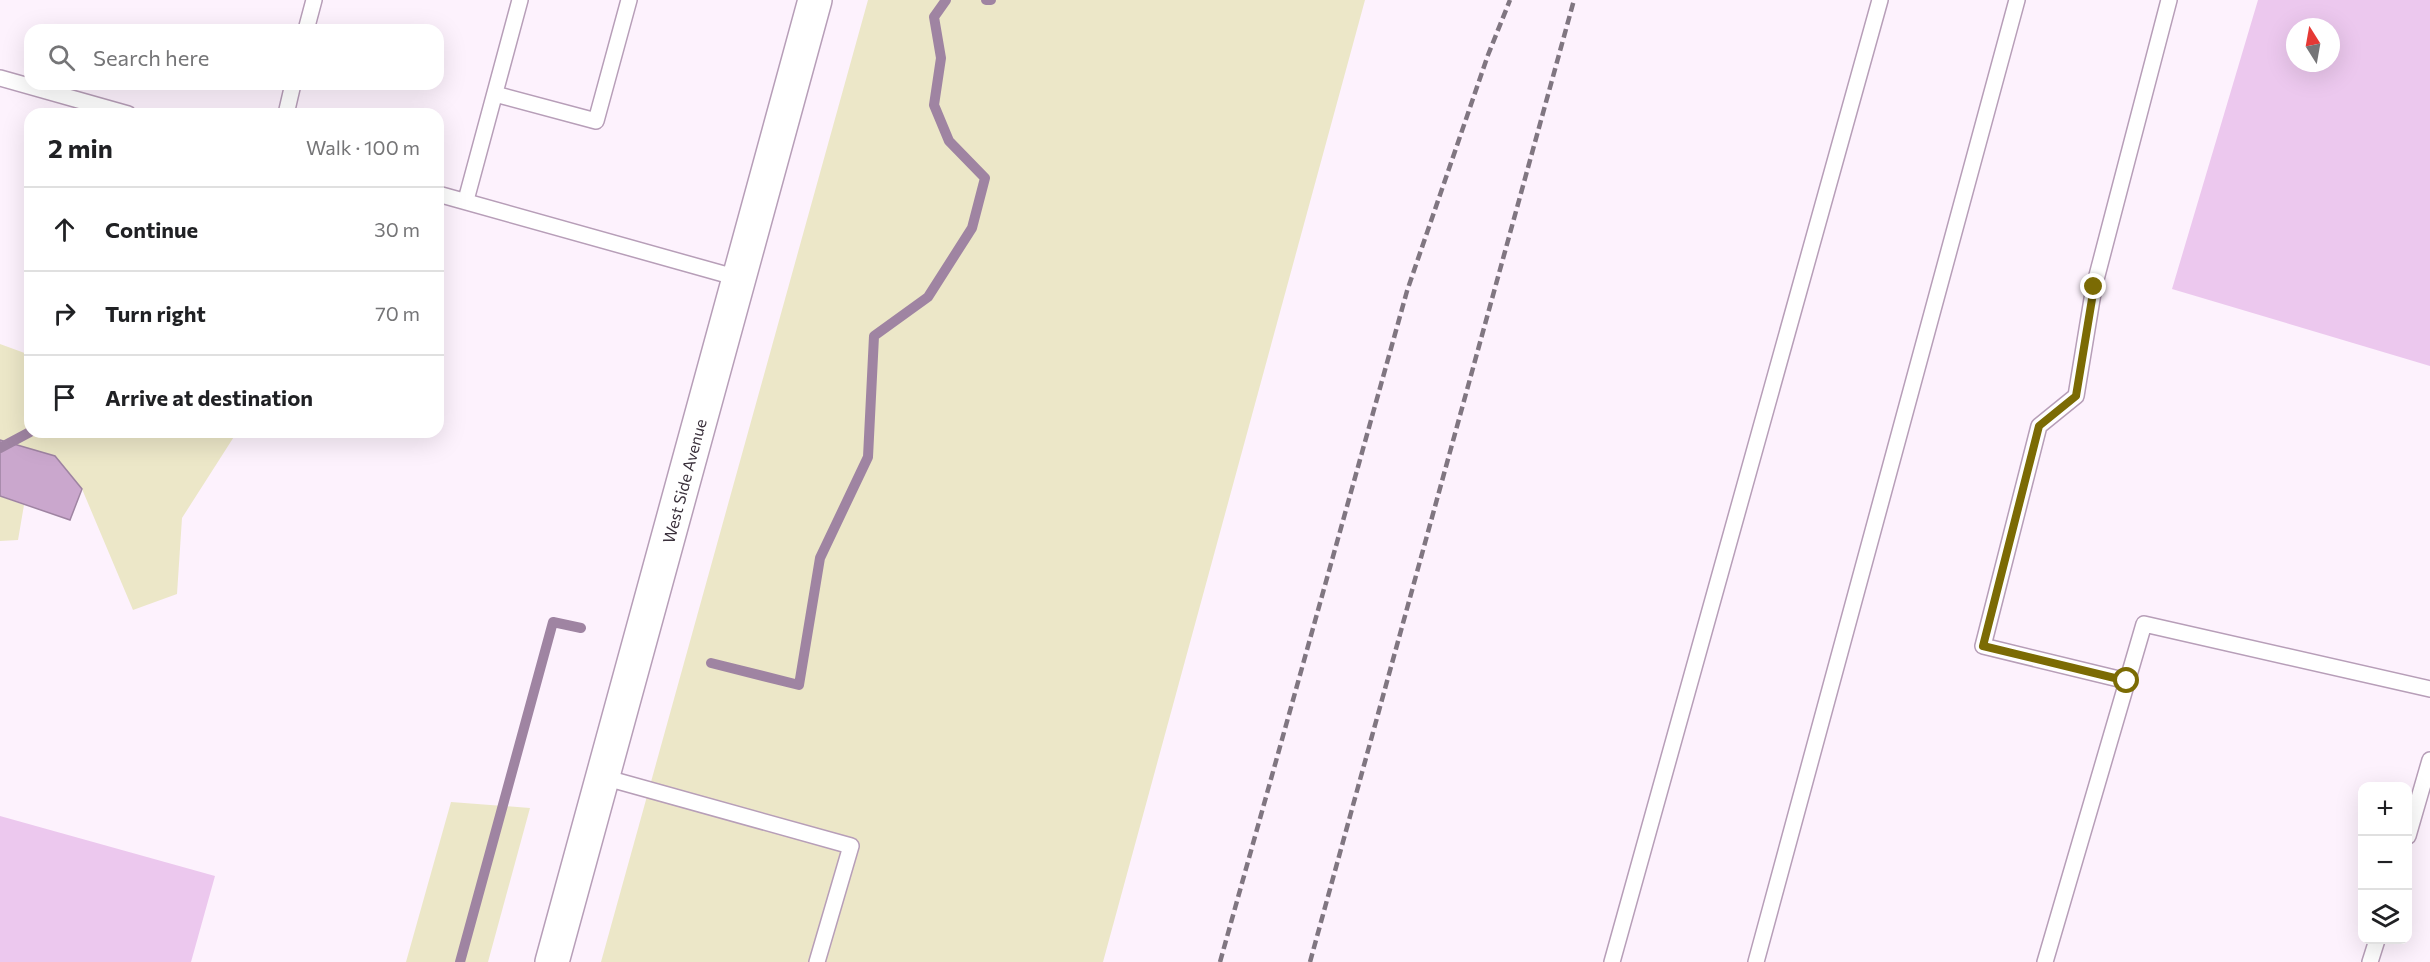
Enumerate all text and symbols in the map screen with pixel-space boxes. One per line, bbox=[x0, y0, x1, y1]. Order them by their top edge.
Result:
north arrow bbox=[2286, 18, 2340, 72]
search box bbox=[24, 24, 444, 90]
icon: search bbox=[45, 41, 78, 74]
text: Search here bbox=[93, 44, 209, 71]
text: 2 min bbox=[48, 132, 113, 163]
text: Walk · 100 m bbox=[306, 135, 420, 159]
icon: ahead bbox=[48, 213, 81, 246]
text: Continue bbox=[105, 216, 198, 243]
text: 30 m bbox=[374, 217, 420, 241]
route end bbox=[2080, 273, 2106, 299]
icon: right bbox=[48, 297, 81, 330]
text: Turn right bbox=[105, 300, 206, 327]
text: 70 m bbox=[375, 301, 420, 325]
icon: arrive bbox=[48, 381, 81, 414]
text: Arrive at destination bbox=[105, 384, 313, 411]
street label: West Side Avenue bbox=[658, 417, 710, 545]
route start bbox=[2113, 667, 2139, 693]
map controls bbox=[2358, 782, 2412, 944]
button: + bbox=[2358, 782, 2412, 836]
button: − bbox=[2358, 836, 2412, 890]
button: layers bbox=[2358, 890, 2412, 944]

